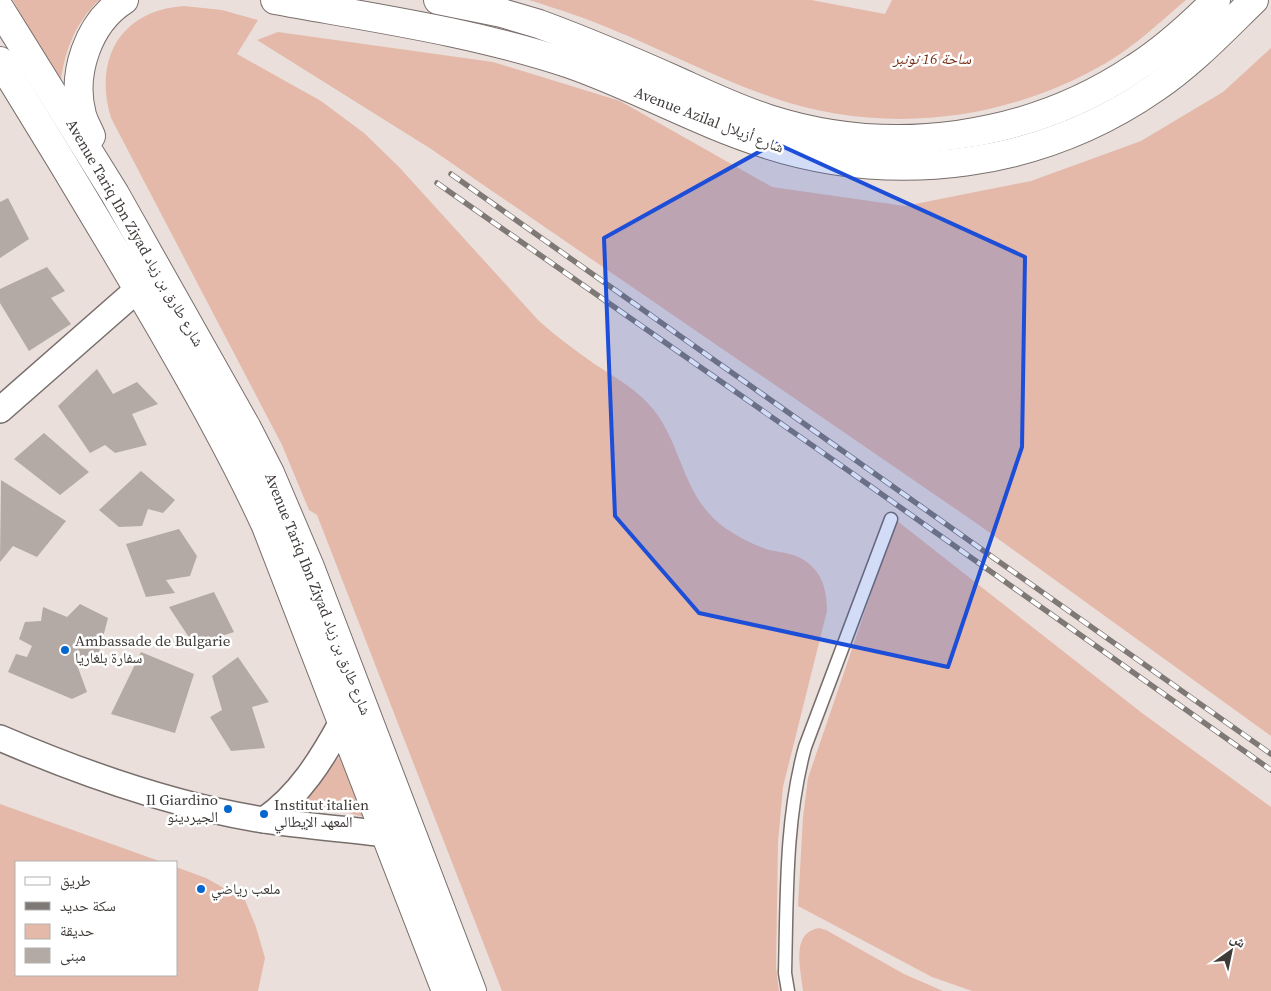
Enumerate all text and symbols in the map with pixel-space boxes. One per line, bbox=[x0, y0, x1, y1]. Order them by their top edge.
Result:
park label: ساحة 16 نونبر bbox=[892, 48, 971, 69]
street label: Avenue Azilal شارع أزيلال bbox=[631, 81, 787, 158]
street label: Avenue Tariq Ibn Ziyad شارع طارق بن زياد bbox=[61, 115, 209, 350]
street label: Avenue Tariq Ibn Ziyad شارع طارق بن زياد bbox=[260, 470, 377, 718]
place label: Ambassade de Bulgarie سفارة بلغاريا bbox=[75, 630, 231, 668]
marker: Ambassade de Bulgarie سفارة بلغاريا bbox=[59, 644, 71, 656]
place label: Il Giardino الجيردينو bbox=[146, 789, 218, 827]
place label: Institut italien المعهد الإيطالي bbox=[274, 794, 369, 834]
marker: Il Giardino الجيردينو bbox=[222, 803, 234, 815]
marker: Institut italien المعهد الإيطالي bbox=[258, 808, 270, 820]
legend bbox=[15, 861, 178, 976]
text: طريق bbox=[60, 870, 91, 891]
place label: ملعب رياضي bbox=[211, 878, 280, 901]
marker: ملعب رياضي bbox=[195, 883, 207, 895]
text: سكة حديد bbox=[60, 895, 116, 916]
text: حديقة bbox=[60, 920, 95, 941]
north arrow bbox=[1206, 926, 1256, 976]
text: ش bbox=[1226, 928, 1250, 953]
text: مبنى bbox=[60, 945, 86, 966]

